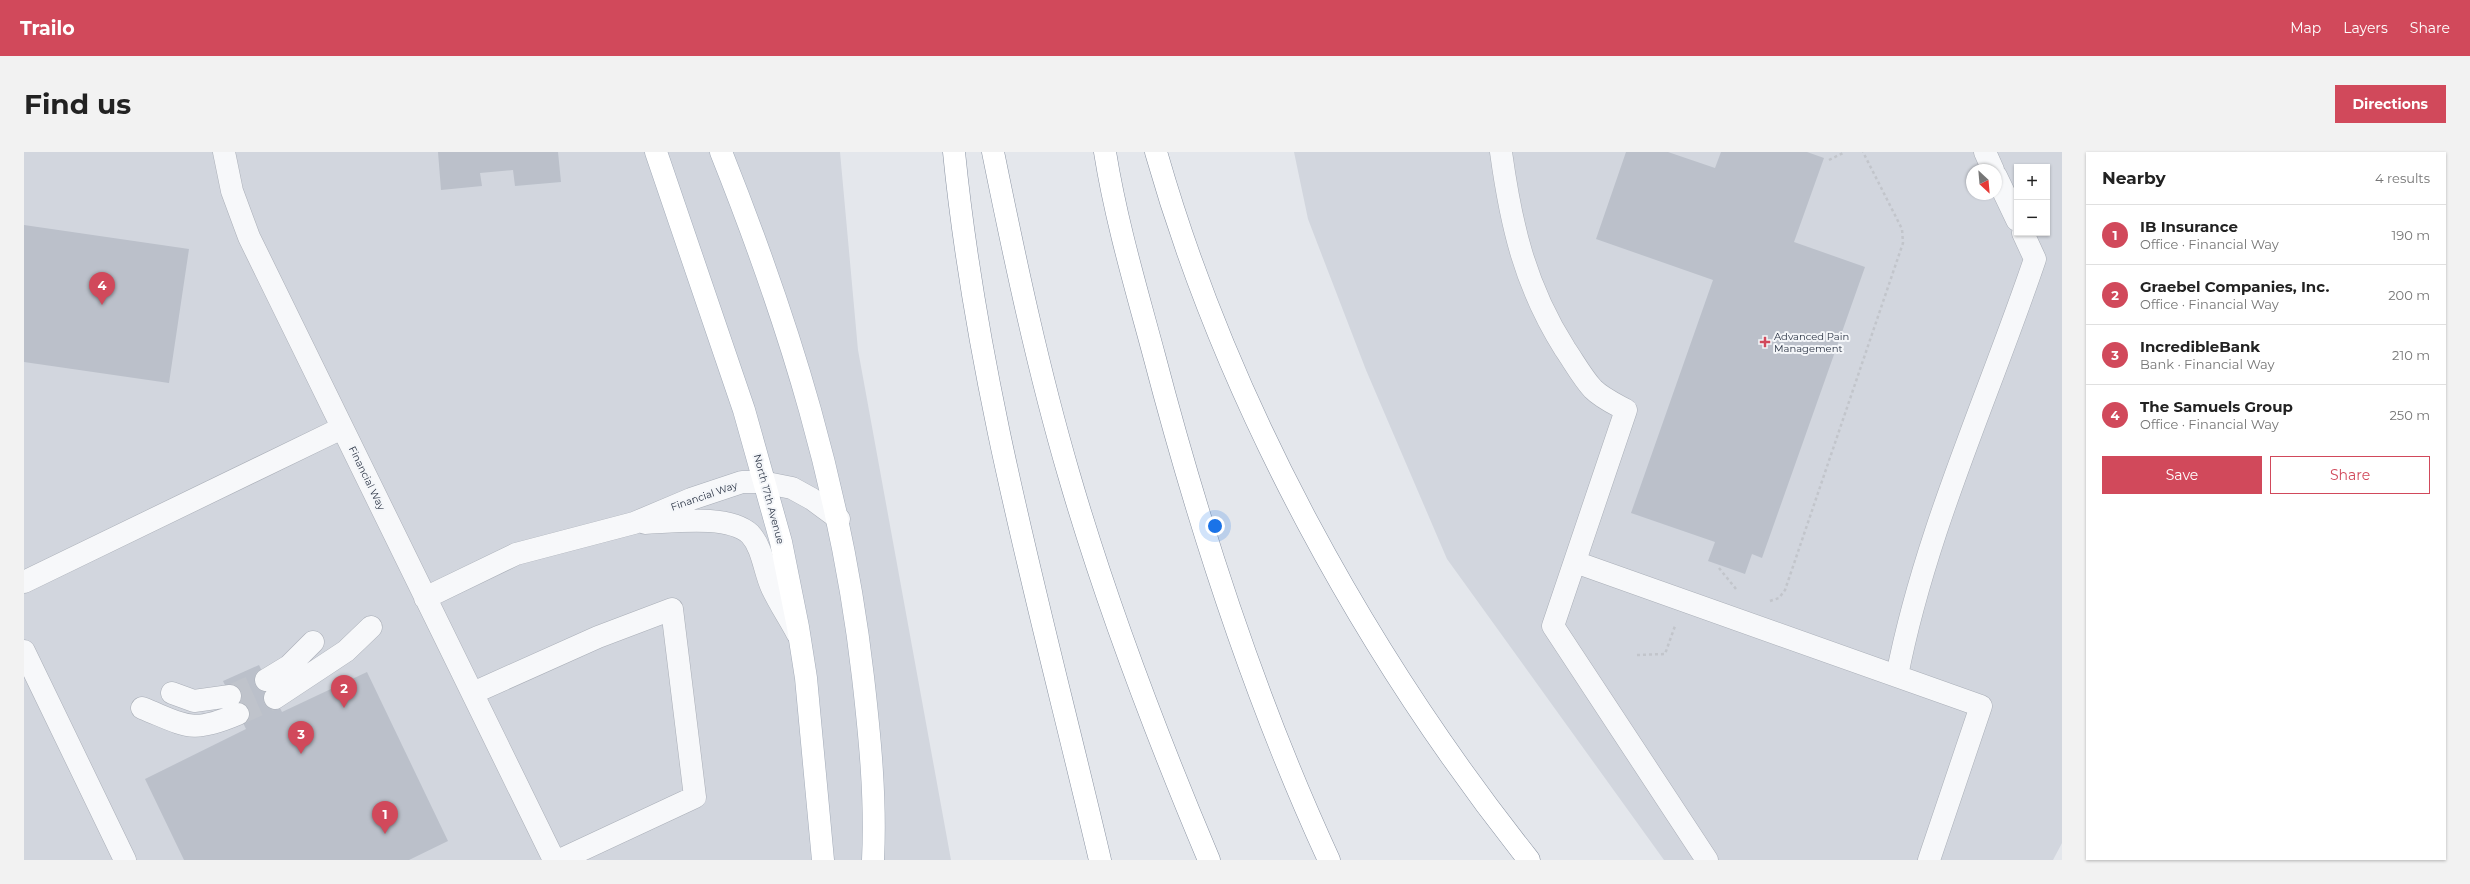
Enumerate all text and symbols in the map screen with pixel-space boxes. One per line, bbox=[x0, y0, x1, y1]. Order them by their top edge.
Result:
text: Trailo bbox=[20, 17, 75, 40]
text: Map bbox=[2290, 19, 2321, 37]
text: Layers bbox=[2343, 19, 2388, 37]
text: Share bbox=[2410, 19, 2450, 37]
button: Directions bbox=[2335, 85, 2446, 123]
text: Find us bbox=[24, 87, 131, 121]
north arrow bbox=[1966, 164, 2002, 200]
map controls bbox=[2014, 164, 2050, 236]
button: + bbox=[2014, 164, 2050, 200]
text: Nearby bbox=[2102, 168, 2166, 188]
text: 4 results bbox=[2375, 170, 2430, 186]
button: − bbox=[2014, 200, 2050, 236]
text: IB Insurance bbox=[2140, 217, 2238, 236]
text: 1 bbox=[2112, 227, 2118, 243]
text: 190 m bbox=[2392, 227, 2430, 243]
text: Office · Financial Way bbox=[2140, 236, 2279, 252]
pin: 4 bbox=[89, 272, 115, 305]
text: Graebel Companies, Inc. bbox=[2140, 277, 2329, 296]
text: 2 bbox=[2111, 287, 2119, 303]
text: 200 m bbox=[2388, 287, 2430, 303]
text: Office · Financial Way bbox=[2140, 296, 2279, 312]
place label: Advanced Pain Management bbox=[1774, 330, 1849, 355]
marker: Advanced Pain Management bbox=[1759, 336, 1771, 348]
text: IncredibleBank bbox=[2140, 337, 2260, 356]
text: 3 bbox=[2111, 347, 2119, 363]
text: 210 m bbox=[2392, 347, 2430, 363]
text: Bank · Financial Way bbox=[2140, 356, 2275, 372]
text: The Samuels Group bbox=[2140, 397, 2293, 416]
text: 4 bbox=[2111, 407, 2119, 423]
text: 250 m bbox=[2389, 407, 2430, 423]
text: Office · Financial Way bbox=[2140, 416, 2279, 432]
street label: Financial Way bbox=[346, 444, 388, 513]
street label: North 17th Avenue bbox=[751, 453, 787, 545]
button: Save bbox=[2102, 456, 2262, 494]
button: Share bbox=[2270, 456, 2430, 494]
street label: Financial Way bbox=[669, 478, 740, 513]
your location bbox=[1205, 516, 1225, 536]
pin: 2 bbox=[331, 675, 357, 708]
pin: 3 bbox=[288, 721, 314, 754]
pin: 1 bbox=[372, 801, 398, 834]

